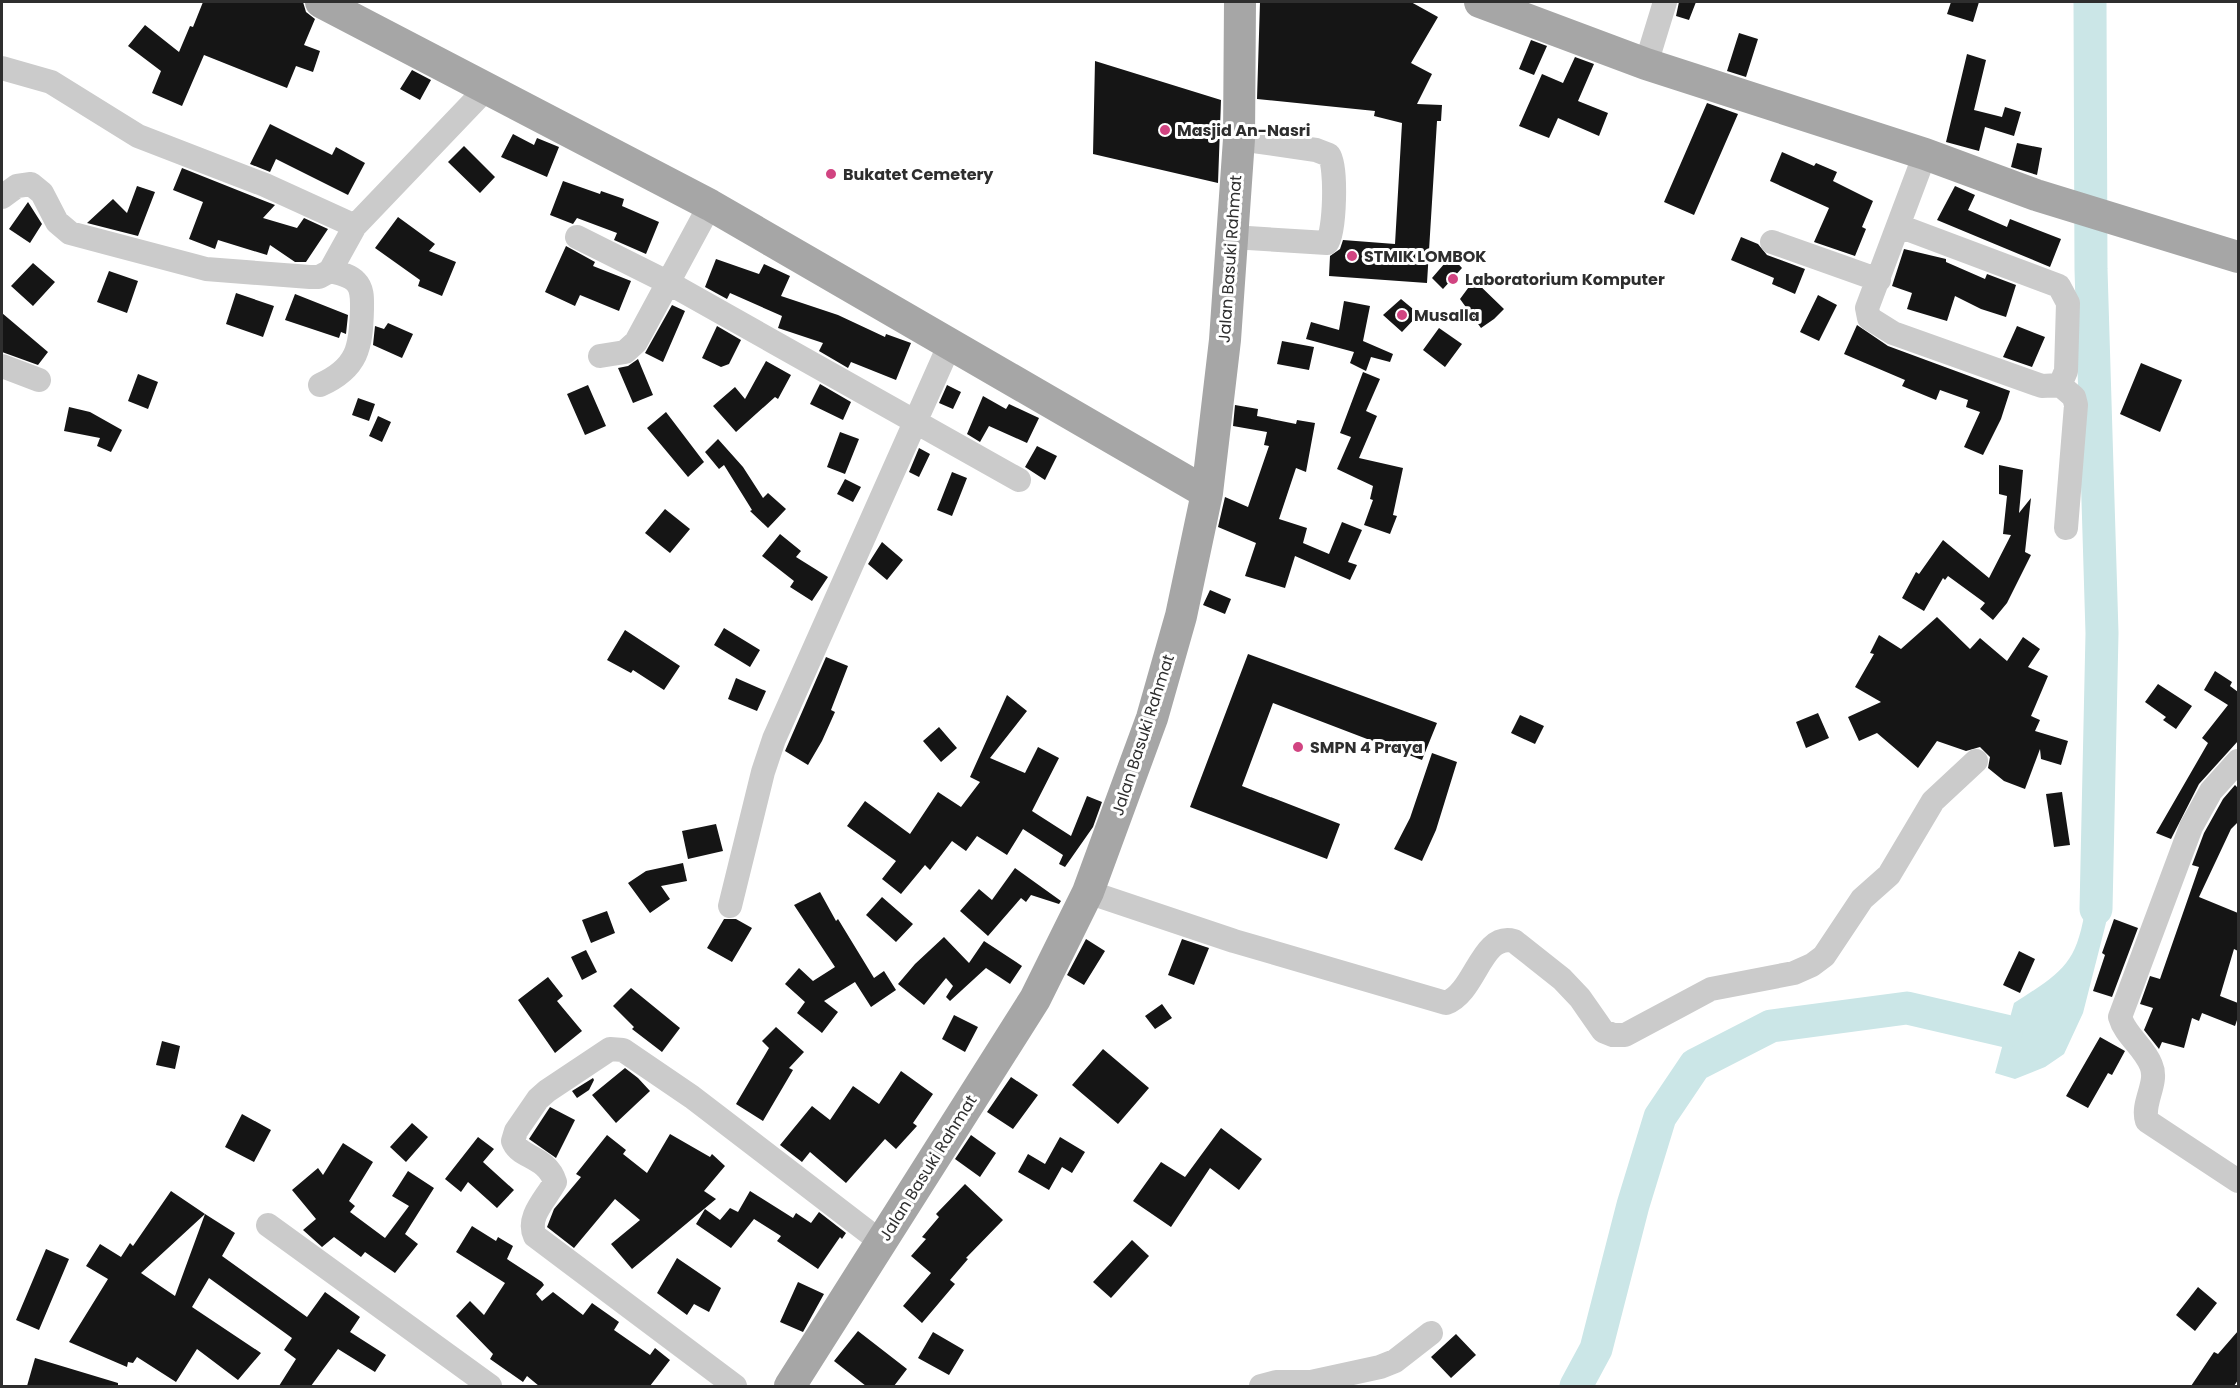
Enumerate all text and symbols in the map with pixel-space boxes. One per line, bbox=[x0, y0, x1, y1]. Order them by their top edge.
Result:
place label: Masjid An-Nasri bbox=[1177, 119, 1310, 142]
marker: Masjid An-Nasri bbox=[1158, 123, 1172, 137]
place label: Bukatet Cemetery bbox=[843, 163, 994, 186]
marker: Bukatet Cemetery bbox=[824, 167, 838, 181]
street label: Jalan Basuki Rahmat bbox=[1213, 174, 1247, 344]
place label: STMIK LOMBOK bbox=[1364, 245, 1486, 268]
marker: STMIK LOMBOK bbox=[1345, 249, 1359, 263]
place label: Laboratorium Komputer bbox=[1465, 268, 1665, 291]
marker: Laboratorium Komputer bbox=[1446, 272, 1460, 286]
place label: Musalla bbox=[1414, 304, 1480, 327]
marker: Musalla bbox=[1395, 308, 1409, 322]
street label: Jalan Basuki Rahmat bbox=[1106, 651, 1180, 819]
place label: SMPN 4 Praya bbox=[1310, 736, 1423, 759]
marker: SMPN 4 Praya bbox=[1291, 740, 1305, 754]
street label: Jalan Basuki Rahmat bbox=[874, 1090, 982, 1245]

